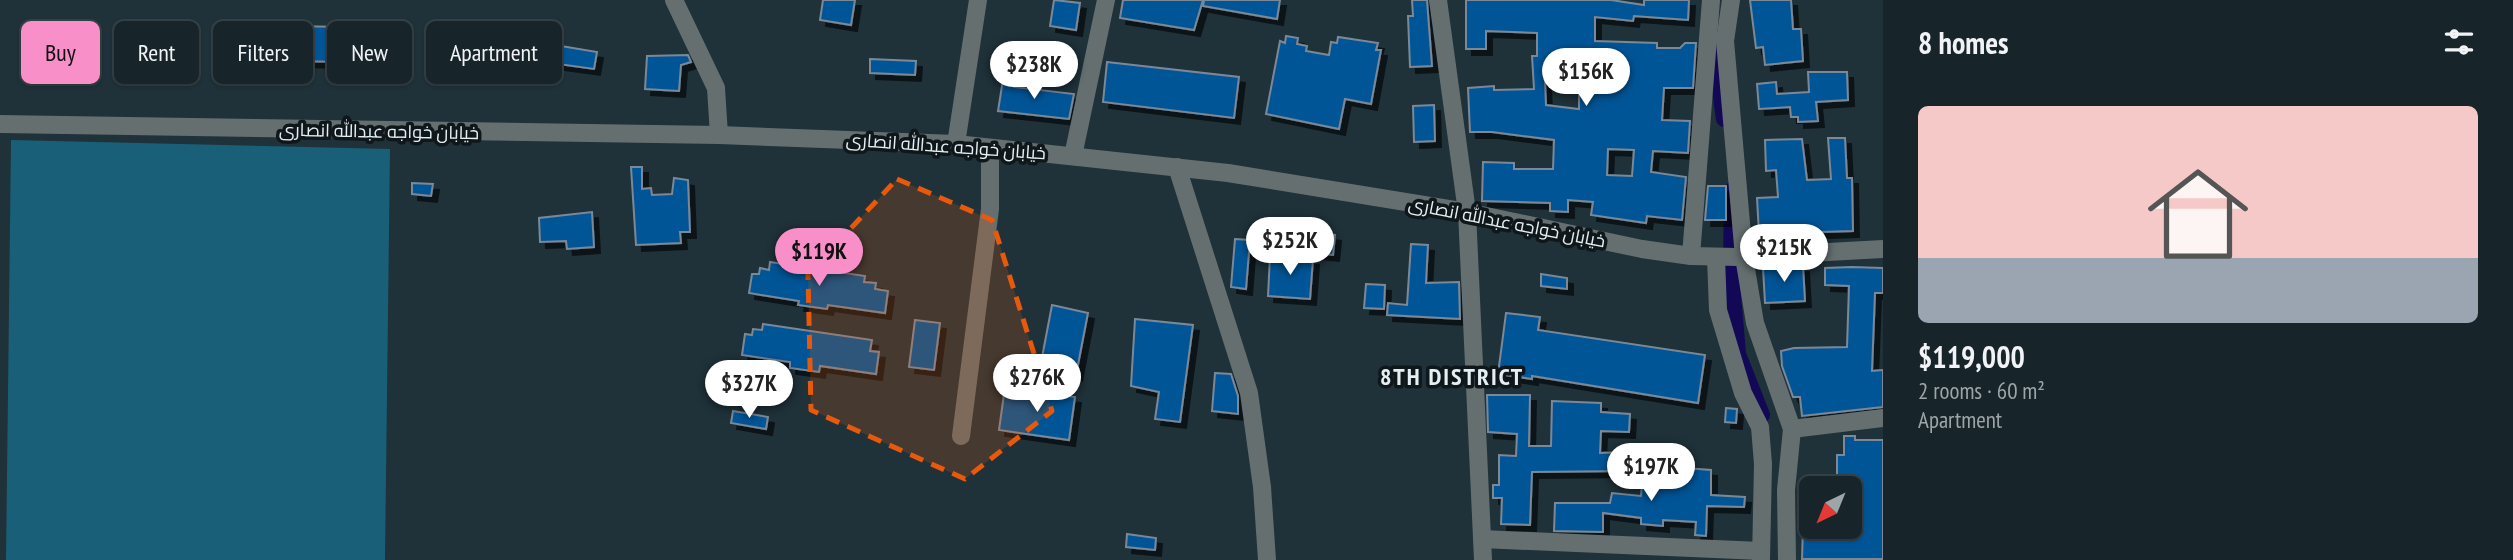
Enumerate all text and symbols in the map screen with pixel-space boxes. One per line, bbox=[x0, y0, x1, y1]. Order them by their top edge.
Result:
chip: Buy bbox=[21, 21, 100, 84]
chip: Rent bbox=[114, 21, 199, 84]
chip: Filters bbox=[213, 21, 313, 84]
chip: New bbox=[327, 21, 412, 84]
chip: Apartment bbox=[426, 21, 562, 84]
text: 8 homes bbox=[1918, 23, 2009, 62]
icon: filters bbox=[2440, 23, 2478, 61]
pin: $238K bbox=[985, 42, 1083, 101]
pin: $156K bbox=[1537, 48, 1635, 108]
text: $238K bbox=[1006, 49, 1062, 78]
text: $156K bbox=[1558, 56, 1614, 85]
street label: خیابان خواجه عبدالله انصاری bbox=[279, 118, 479, 144]
street label: خیابان خواجه عبدالله انصاری bbox=[845, 128, 1047, 164]
icon: home bbox=[2135, 151, 2261, 277]
street label: خیابان خواجه عبدالله انصاری bbox=[1406, 192, 1608, 252]
pin: $252K bbox=[1241, 218, 1339, 277]
pin: $215K bbox=[1735, 224, 1833, 284]
text: $252K bbox=[1262, 225, 1318, 254]
pin: $119K bbox=[770, 229, 868, 288]
text: $215K bbox=[1756, 232, 1812, 261]
text: $119K bbox=[791, 236, 847, 265]
text: $119,000 bbox=[1918, 337, 2025, 376]
pin: $276K bbox=[988, 354, 1086, 414]
pin: $327K bbox=[700, 360, 798, 420]
district label: 8TH DISTRICT bbox=[1380, 361, 1524, 392]
text: $276K bbox=[1009, 362, 1065, 391]
text: $327K bbox=[721, 368, 777, 397]
text: 2 rooms · 60 m² bbox=[1918, 376, 2045, 405]
text: Apartment bbox=[1918, 405, 2002, 434]
pin: $197K bbox=[1602, 444, 1700, 503]
text: $197K bbox=[1623, 451, 1679, 480]
north arrow bbox=[1799, 476, 1862, 539]
map controls bbox=[1799, 476, 1862, 539]

